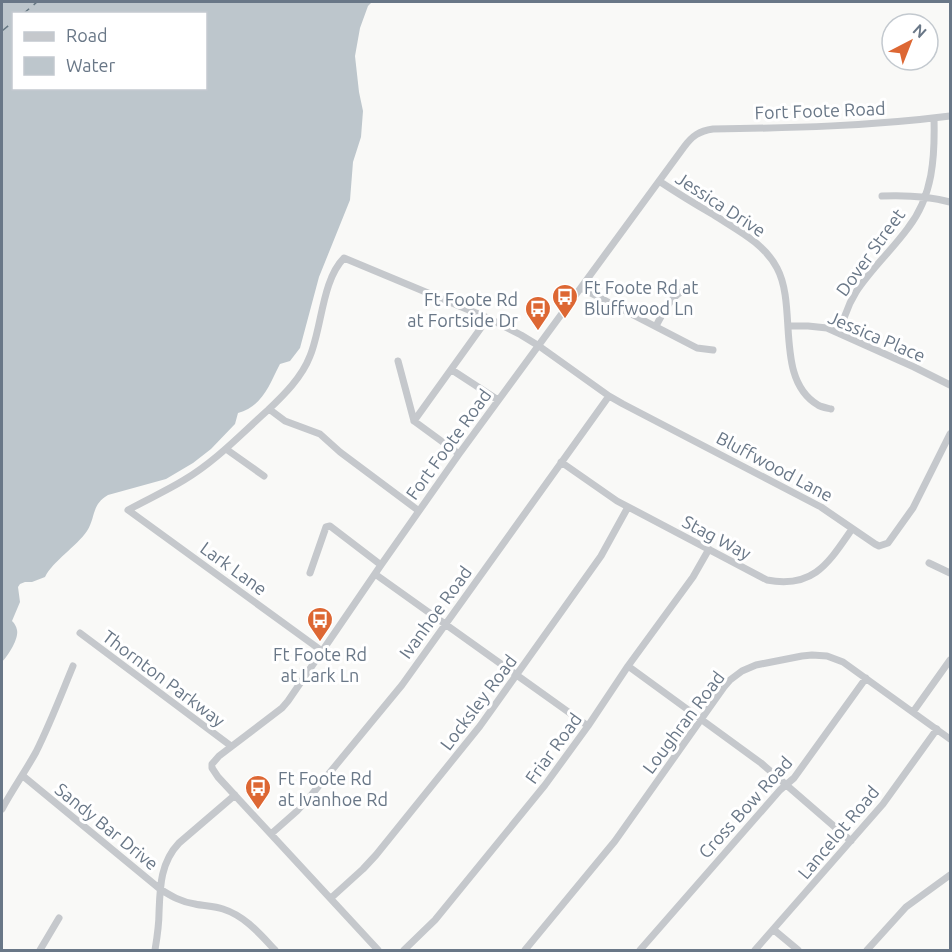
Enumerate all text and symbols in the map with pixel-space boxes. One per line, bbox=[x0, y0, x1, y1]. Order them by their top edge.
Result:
legend bbox=[12, 12, 207, 90]
north arrow bbox=[880, 12, 940, 72]
text: N bbox=[910, 20, 930, 42]
text: Road bbox=[66, 25, 108, 45]
text: Water bbox=[66, 55, 116, 75]
street label: Fort Foote Road bbox=[754, 98, 886, 122]
street label: Jessica Drive bbox=[672, 168, 770, 240]
street label: Dover Street bbox=[832, 204, 908, 300]
place label: Ft Foote Rd at Bluffwood Ln bbox=[584, 277, 698, 318]
bus stop icon: Ft Foote Rd at Bluffwood Ln bbox=[550, 282, 580, 320]
place label: Ft Foote Rd at Fortside Dr bbox=[407, 289, 518, 330]
bus stop icon: Ft Foote Rd at Fortside Dr bbox=[523, 294, 553, 332]
street label: Jessica Place bbox=[825, 307, 929, 365]
street label: Fort Foote Road bbox=[401, 385, 495, 503]
street label: Bluffwood Lane bbox=[713, 427, 837, 505]
street label: Stag Way bbox=[679, 511, 755, 563]
street label: Lark Lane bbox=[197, 537, 271, 599]
street label: Ivanhoe Road bbox=[395, 562, 475, 662]
bus stop icon: Ft Foote Rd at Lark Ln bbox=[305, 605, 335, 643]
street label: Thornton Parkway bbox=[99, 626, 229, 731]
place label: Ft Foote Rd at Lark Ln bbox=[273, 644, 367, 685]
street label: Locksley Road bbox=[436, 650, 520, 754]
street label: Loughran Road bbox=[638, 667, 728, 777]
street label: Friar Road bbox=[521, 709, 585, 787]
street label: Cross Bow Road bbox=[694, 752, 796, 862]
place label: Ft Foote Rd at Ivanhoe Rd bbox=[278, 768, 388, 809]
bus stop icon: Ft Foote Rd at Ivanhoe Rd bbox=[243, 773, 273, 811]
street label: Sandy Bar Drive bbox=[52, 778, 162, 874]
street label: Lancelot Road bbox=[793, 782, 883, 882]

